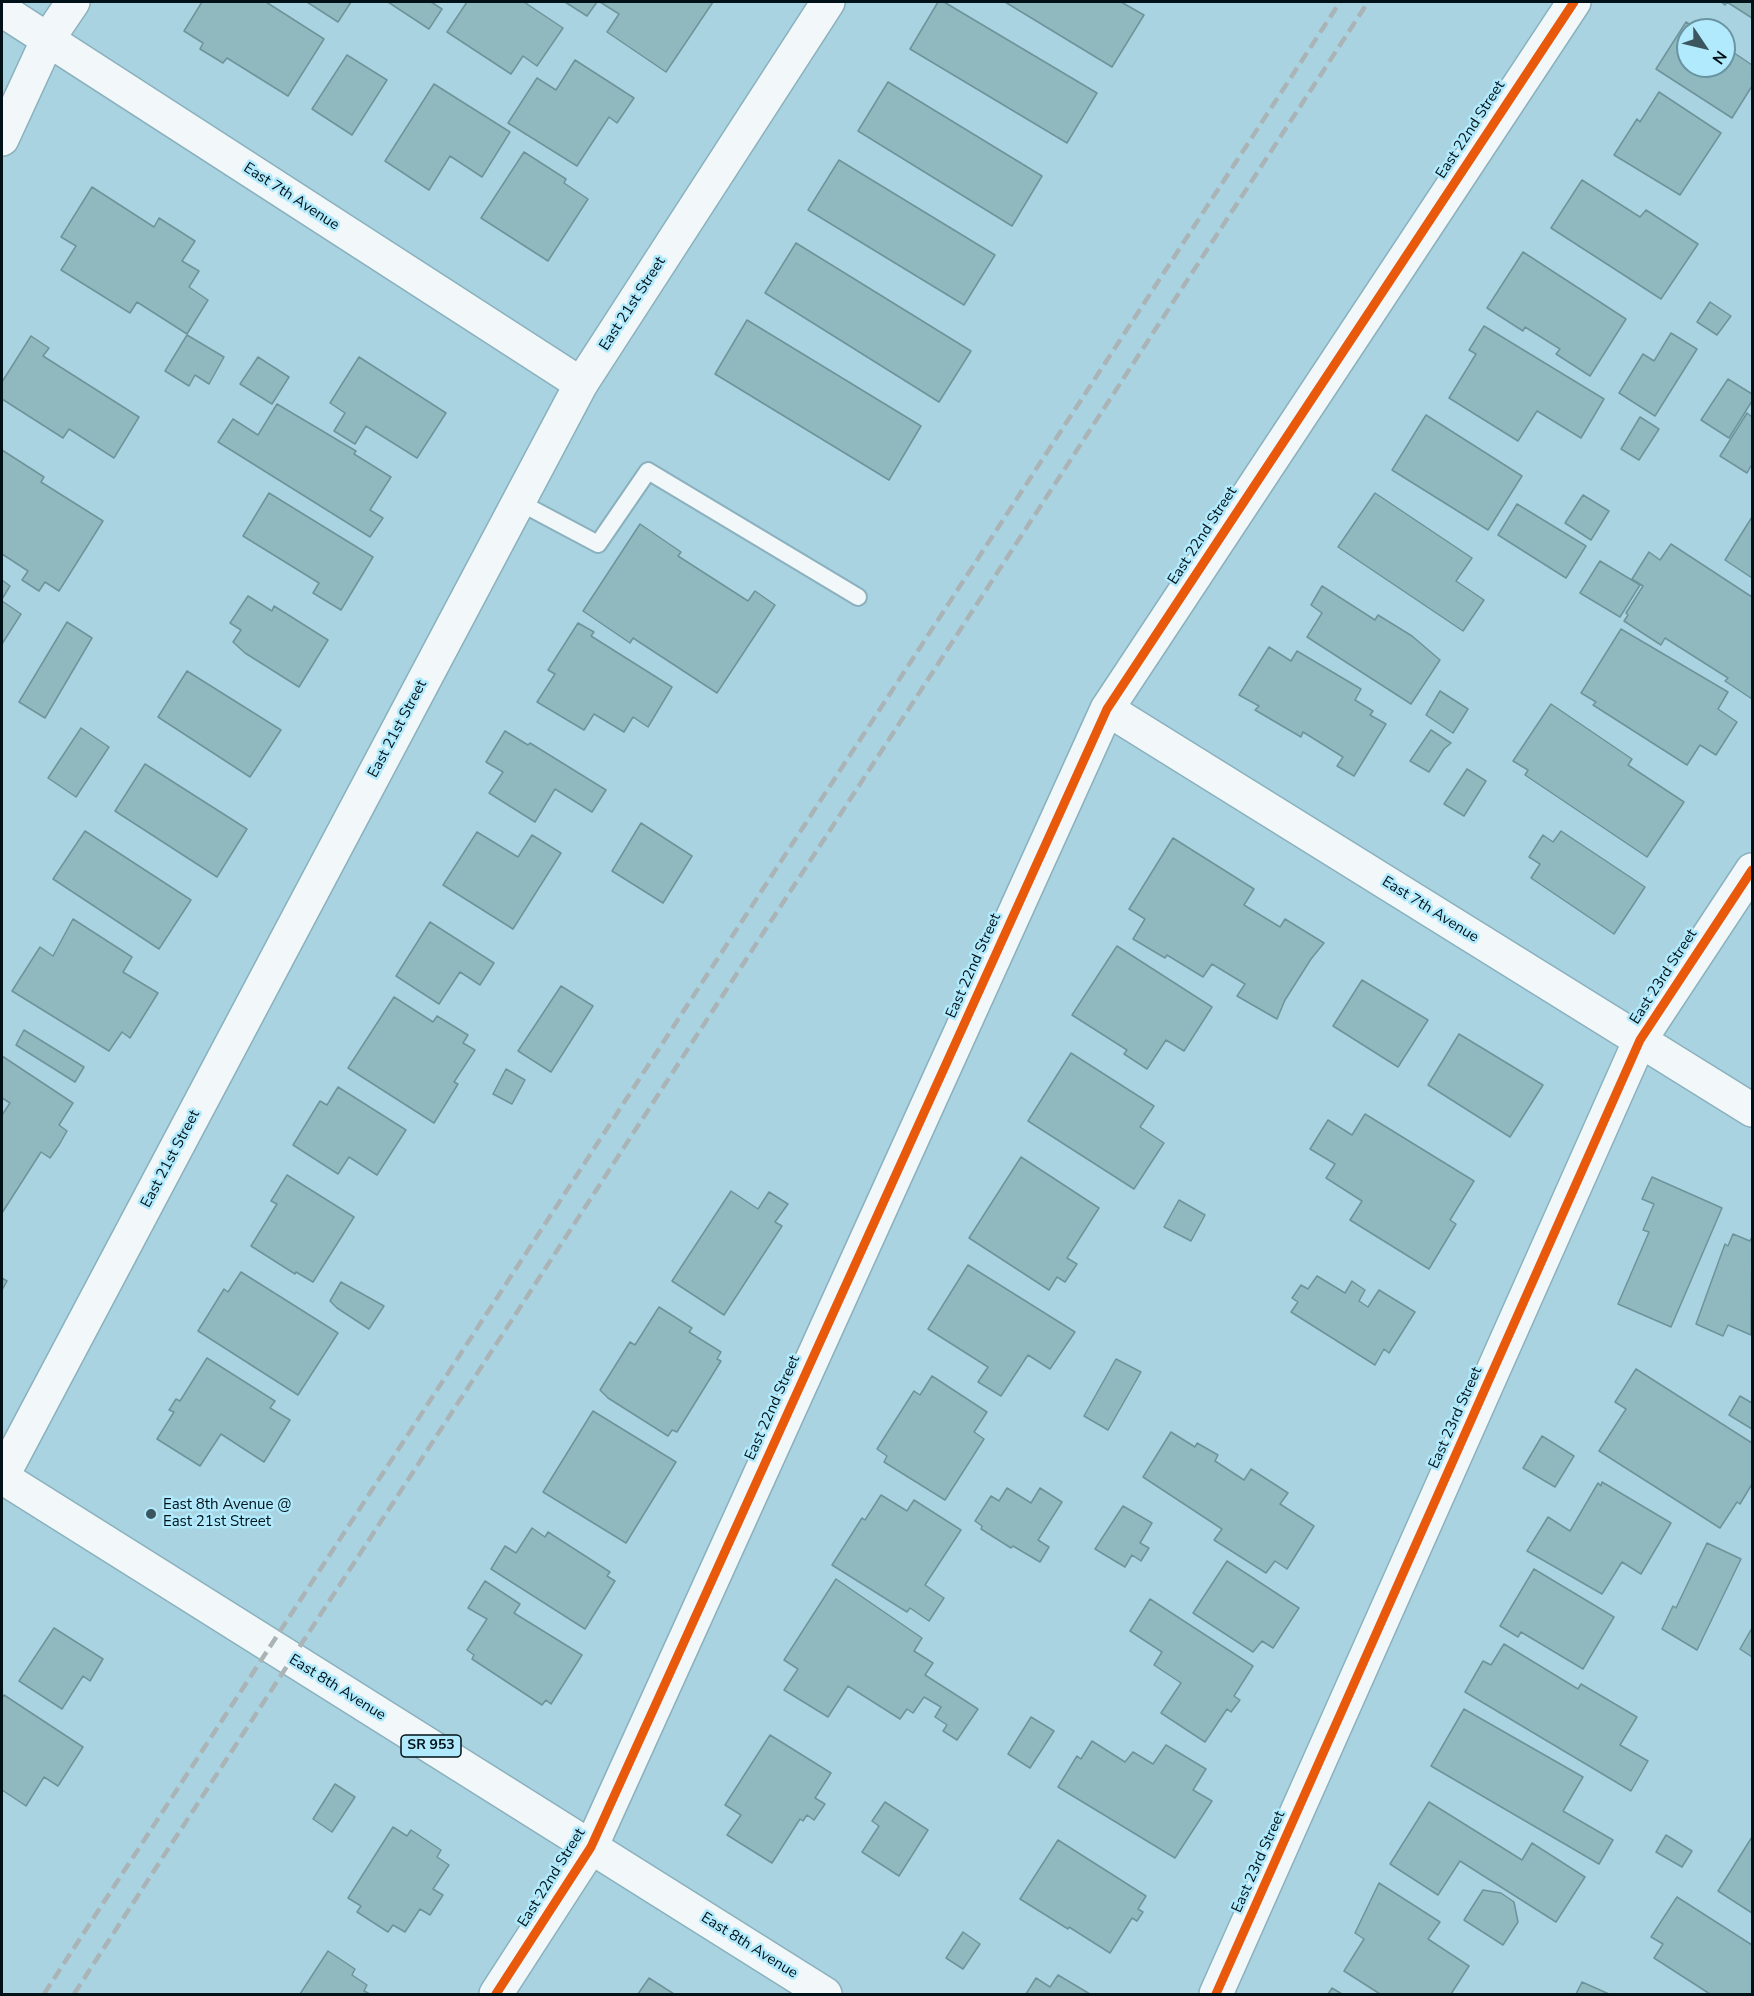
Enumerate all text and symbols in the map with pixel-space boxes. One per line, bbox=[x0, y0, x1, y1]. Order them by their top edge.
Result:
north arrow bbox=[1676, 18, 1736, 78]
text: N bbox=[1707, 46, 1732, 68]
street label: East 22nd Street bbox=[1433, 78, 1509, 182]
street label: East 7th Avenue bbox=[240, 159, 342, 235]
street label: East 21st Street bbox=[596, 254, 670, 354]
street label: East 22nd Street bbox=[1165, 484, 1241, 588]
street label: East 21st Street bbox=[365, 677, 431, 781]
street label: East 7th Avenue bbox=[1378, 873, 1482, 947]
street label: East 22nd Street bbox=[943, 911, 1005, 1021]
street label: East 23rd Street bbox=[1627, 926, 1701, 1028]
street label: East 21st Street bbox=[138, 1107, 204, 1211]
street label: East 22nd Street bbox=[742, 1353, 804, 1463]
street label: East 23rd Street bbox=[1425, 1364, 1487, 1472]
place label: East 8th Avenue @ East 21st Street bbox=[163, 1496, 292, 1531]
marker: East 8th Avenue @ East 21st Street bbox=[144, 1507, 158, 1521]
street label: East 8th Avenue bbox=[285, 1651, 389, 1725]
road number: SR 953 bbox=[401, 1735, 461, 1757]
street label: East 23rd Street bbox=[1228, 1808, 1290, 1916]
street label: East 22nd Street bbox=[514, 1825, 590, 1931]
street label: East 8th Avenue bbox=[697, 1909, 801, 1983]

